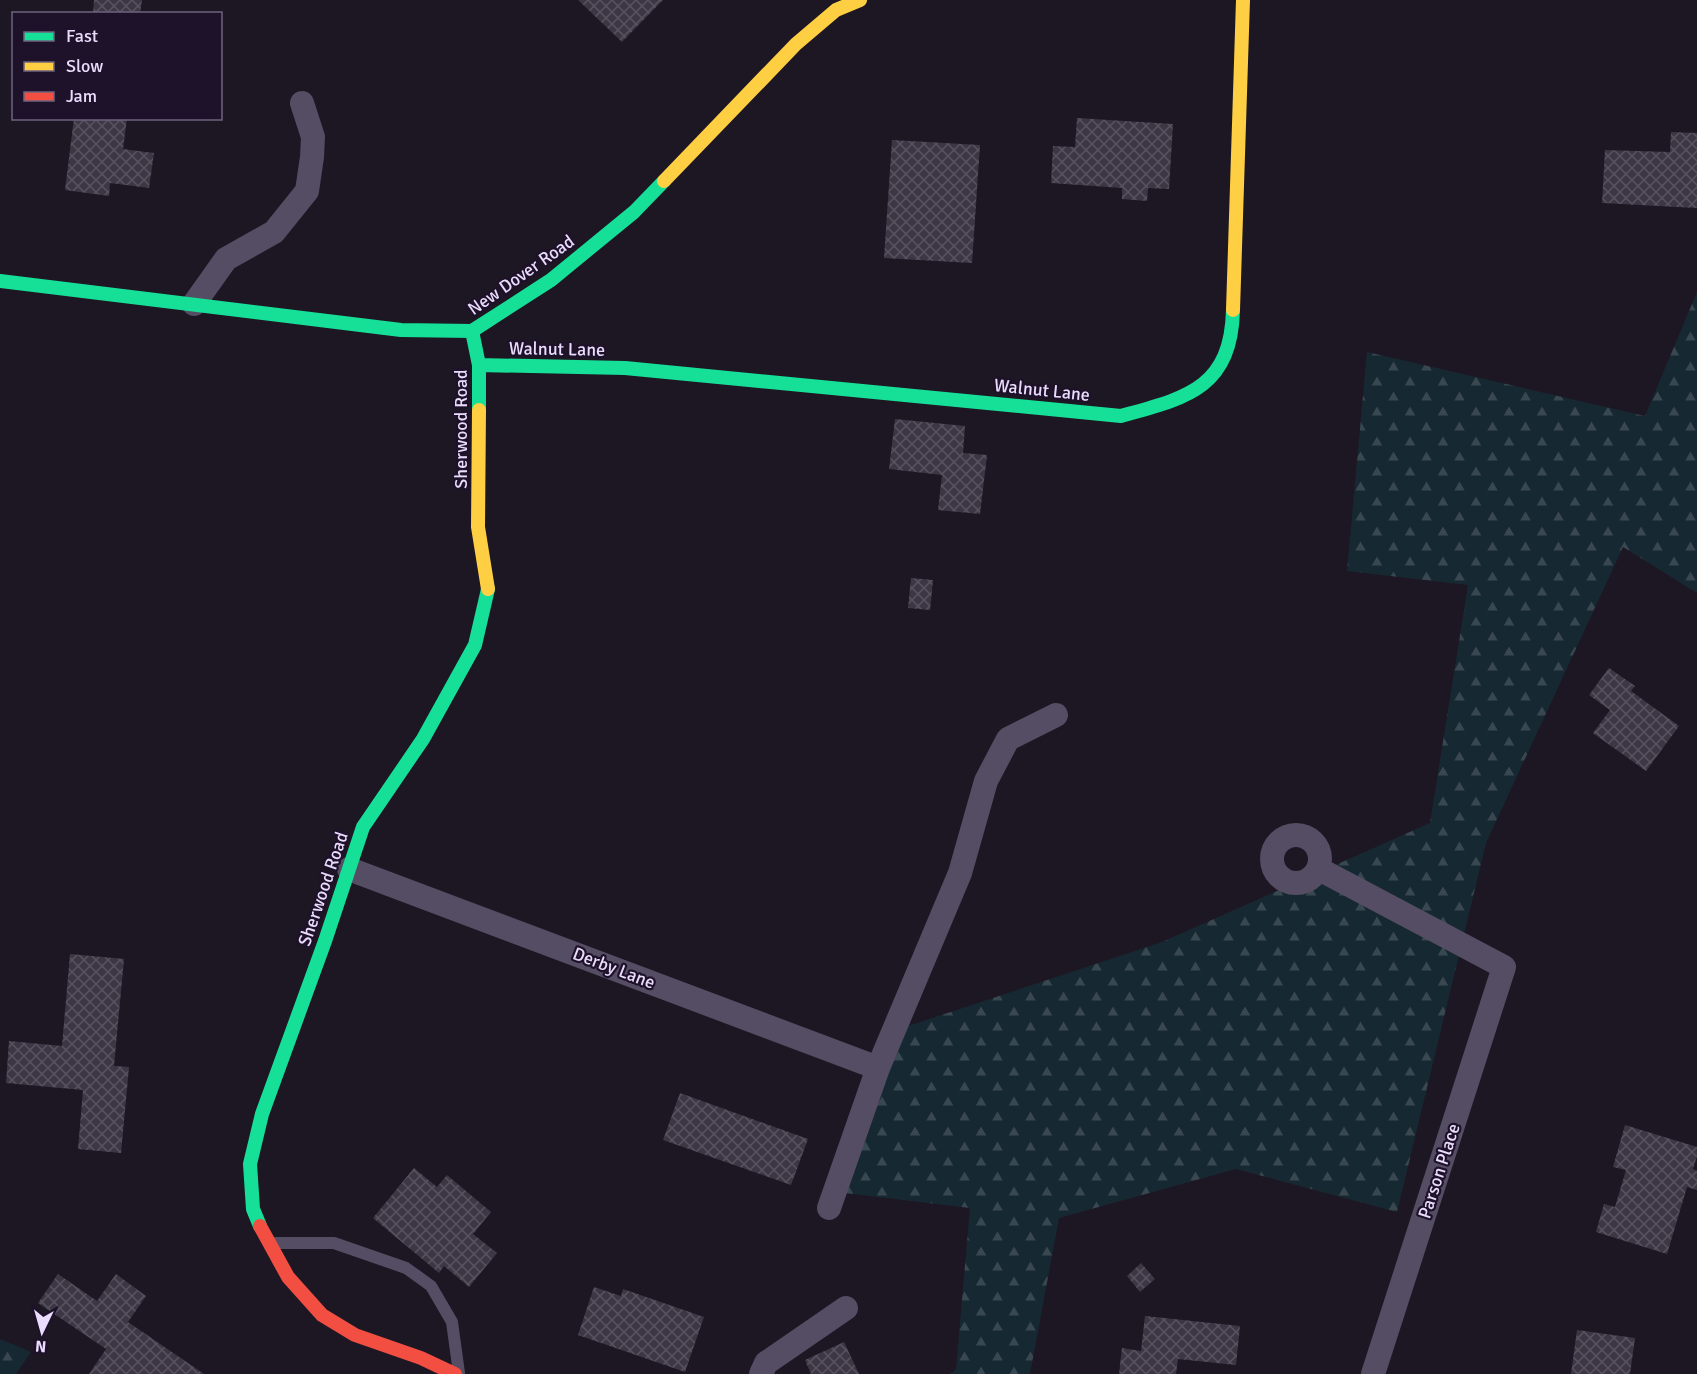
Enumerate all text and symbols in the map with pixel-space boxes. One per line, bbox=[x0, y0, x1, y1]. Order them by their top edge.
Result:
legend bbox=[12, 12, 222, 120]
text: Fast bbox=[66, 25, 98, 47]
text: Slow bbox=[66, 55, 103, 77]
text: Jam bbox=[66, 85, 97, 107]
street label: New Dover Road bbox=[464, 230, 578, 320]
street label: Walnut Lane bbox=[509, 337, 605, 361]
street label: Sherwood Road bbox=[450, 369, 472, 489]
street label: Walnut Lane bbox=[993, 374, 1091, 406]
street label: Sherwood Road bbox=[293, 829, 353, 949]
street label: Derby Lane bbox=[570, 942, 658, 994]
street label: Parson Place bbox=[1413, 1121, 1465, 1221]
north arrow bbox=[12, 1302, 72, 1362]
text: N bbox=[34, 1335, 47, 1356]

